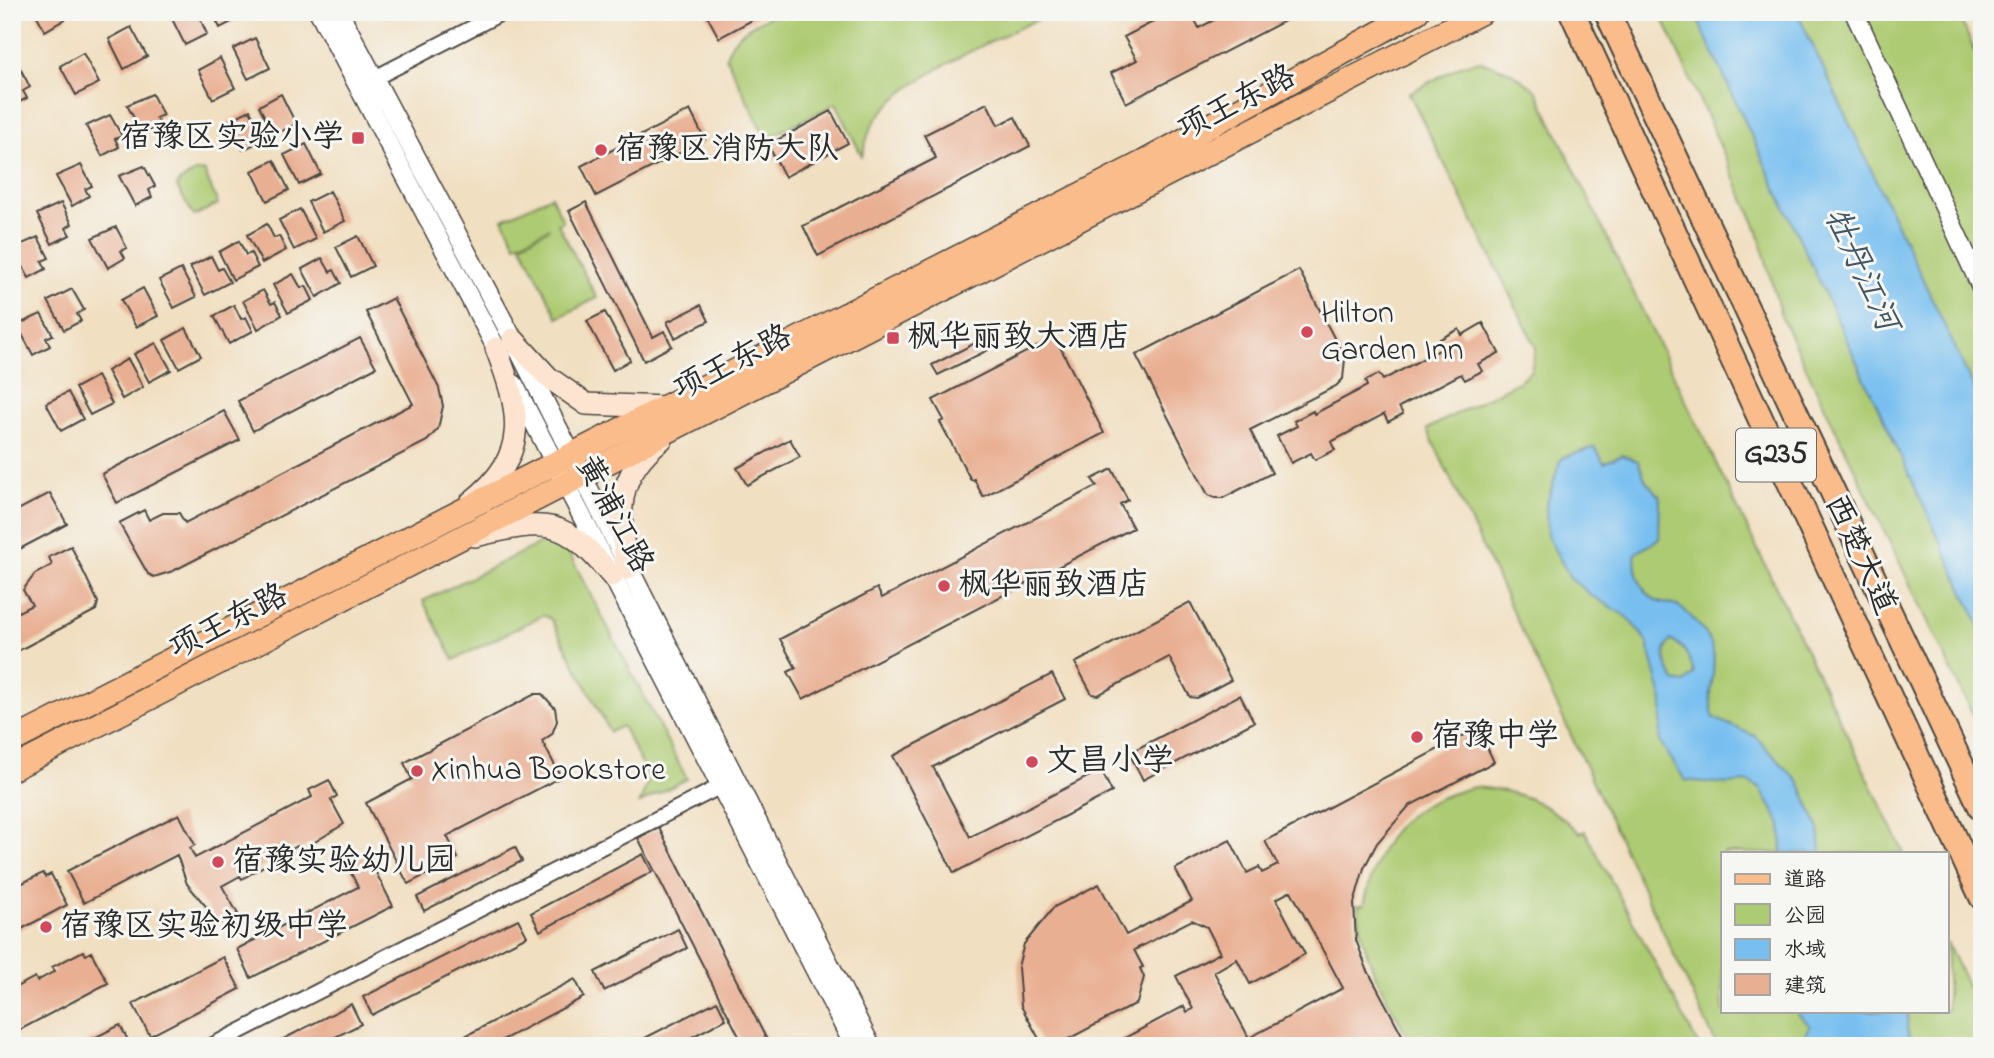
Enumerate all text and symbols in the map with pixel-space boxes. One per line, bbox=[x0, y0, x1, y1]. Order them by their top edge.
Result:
street label: 项王东路 bbox=[1169, 54, 1305, 154]
place label: 宿豫区实验小学 bbox=[120, 115, 344, 162]
place label: 宿豫区消防大队 bbox=[615, 127, 839, 174]
marker: 宿豫区实验小学 bbox=[350, 130, 366, 146]
marker: 宿豫区消防大队 bbox=[593, 142, 609, 158]
water label: 牡丹江河 bbox=[1810, 200, 1912, 344]
place label: Hilton Garden Inn bbox=[1321, 291, 1463, 375]
street label: 项王东路 bbox=[665, 314, 801, 414]
place label: 枫华丽致大酒店 bbox=[907, 315, 1131, 362]
marker: Hilton Garden Inn bbox=[1299, 324, 1315, 340]
marker: 枫华丽致大酒店 bbox=[885, 330, 901, 346]
road number: G235 bbox=[1736, 428, 1816, 482]
street label: 黄浦江路 bbox=[562, 447, 664, 583]
street label: 西楚大道 bbox=[1811, 487, 1907, 623]
place label: 枫华丽致酒店 bbox=[958, 563, 1150, 610]
street label: 项王东路 bbox=[161, 573, 297, 673]
marker: 枫华丽致酒店 bbox=[936, 578, 952, 594]
place label: 宿豫中学 bbox=[1431, 714, 1559, 761]
marker: 宿豫中学 bbox=[1409, 729, 1425, 745]
place label: 文昌小学 bbox=[1046, 739, 1174, 786]
place label: Xinhua Bookstore bbox=[431, 748, 666, 795]
marker: 文昌小学 bbox=[1024, 754, 1040, 770]
marker: Xinhua Bookstore bbox=[409, 763, 425, 779]
place label: 宿豫实验幼儿园 bbox=[232, 839, 456, 886]
legend bbox=[1721, 852, 1948, 1012]
marker: 宿豫实验幼儿园 bbox=[210, 854, 226, 870]
text: 道路 bbox=[1784, 866, 1826, 896]
text: 公园 bbox=[1784, 902, 1826, 932]
place label: 宿豫区实验初级中学 bbox=[60, 904, 348, 951]
marker: 宿豫区实验初级中学 bbox=[38, 919, 54, 935]
text: 水域 bbox=[1784, 936, 1826, 966]
text: 建筑 bbox=[1784, 972, 1826, 1002]

